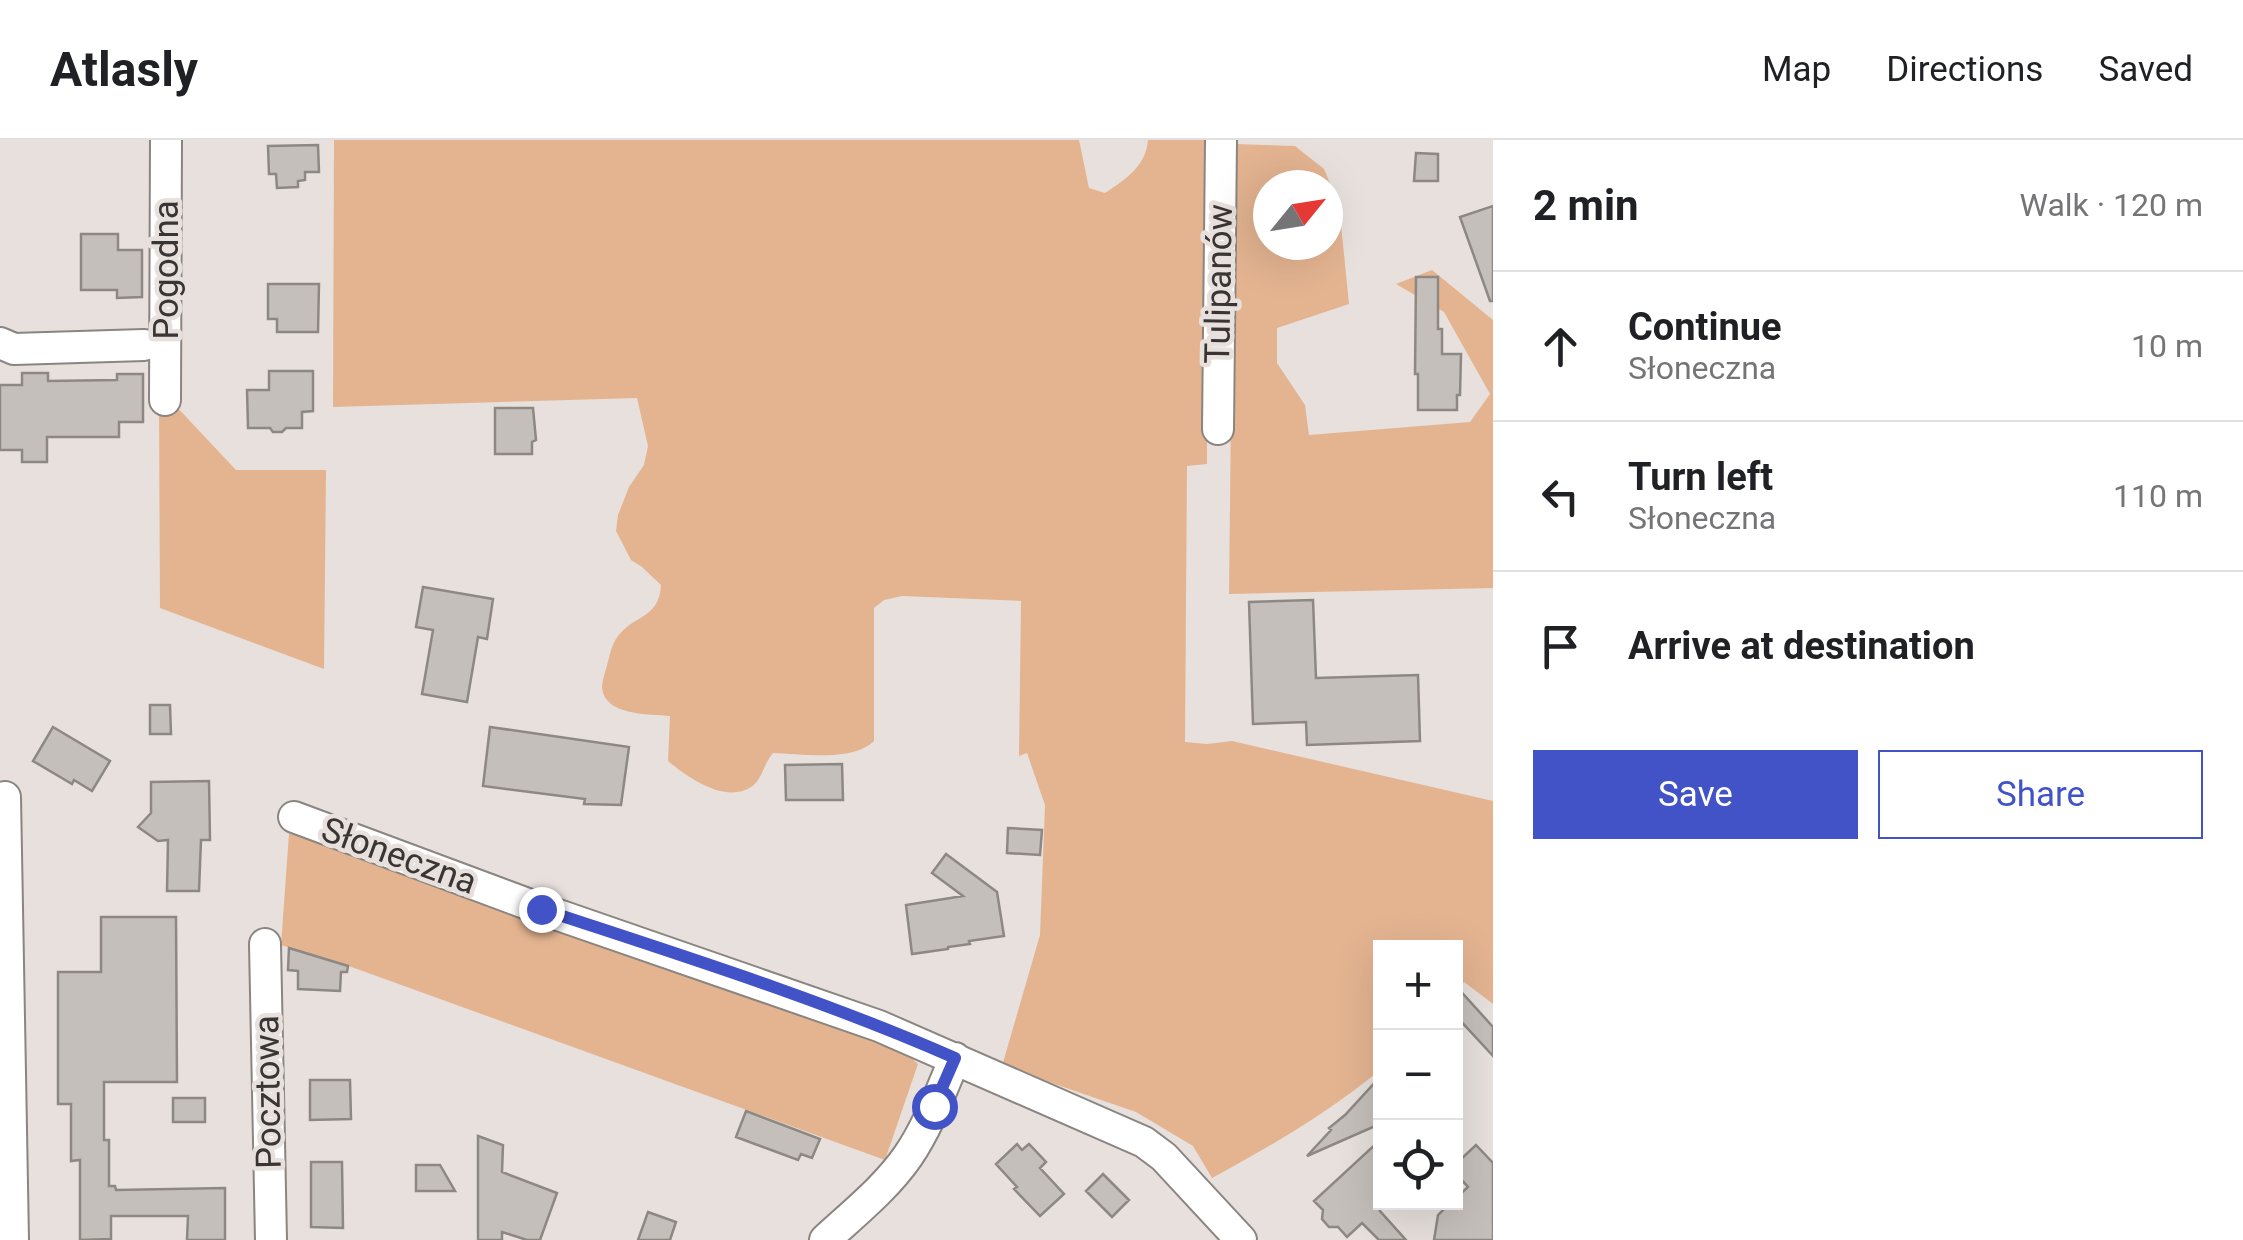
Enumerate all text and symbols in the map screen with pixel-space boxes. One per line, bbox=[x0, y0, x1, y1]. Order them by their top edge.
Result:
text: Atlasly bbox=[50, 41, 198, 98]
text: Map bbox=[1762, 49, 1831, 90]
text: Directions bbox=[1886, 49, 2043, 90]
text: Saved bbox=[2098, 49, 2193, 90]
north arrow bbox=[1253, 170, 1343, 260]
text: 2 min bbox=[1533, 181, 1639, 230]
text: Walk · 120 m bbox=[2020, 186, 2203, 224]
street label: Pogodna bbox=[146, 200, 187, 340]
street label: Tulipanów bbox=[1197, 204, 1241, 364]
text: Continue bbox=[1628, 305, 1782, 349]
icon: ahead bbox=[1533, 319, 1588, 374]
text: 10 m bbox=[2131, 327, 2203, 365]
text: Słoneczna bbox=[1628, 349, 1776, 387]
text: Turn left bbox=[1628, 455, 1773, 499]
icon: left bbox=[1533, 469, 1588, 524]
text: 110 m bbox=[2113, 477, 2203, 515]
text: Słoneczna bbox=[1628, 499, 1776, 537]
icon: arrive bbox=[1533, 619, 1588, 674]
text: Arrive at destination bbox=[1628, 624, 1975, 668]
button: Save bbox=[1533, 750, 1858, 839]
button: Share bbox=[1878, 750, 2203, 839]
street label: Słoneczna bbox=[316, 809, 482, 903]
route end bbox=[519, 887, 565, 933]
map controls bbox=[1373, 940, 1463, 1210]
button: + bbox=[1373, 940, 1463, 1030]
street label: Pocztowa bbox=[246, 1015, 290, 1169]
button: − bbox=[1373, 1030, 1463, 1120]
route start bbox=[912, 1084, 958, 1130]
button: locate bbox=[1373, 1120, 1463, 1210]

